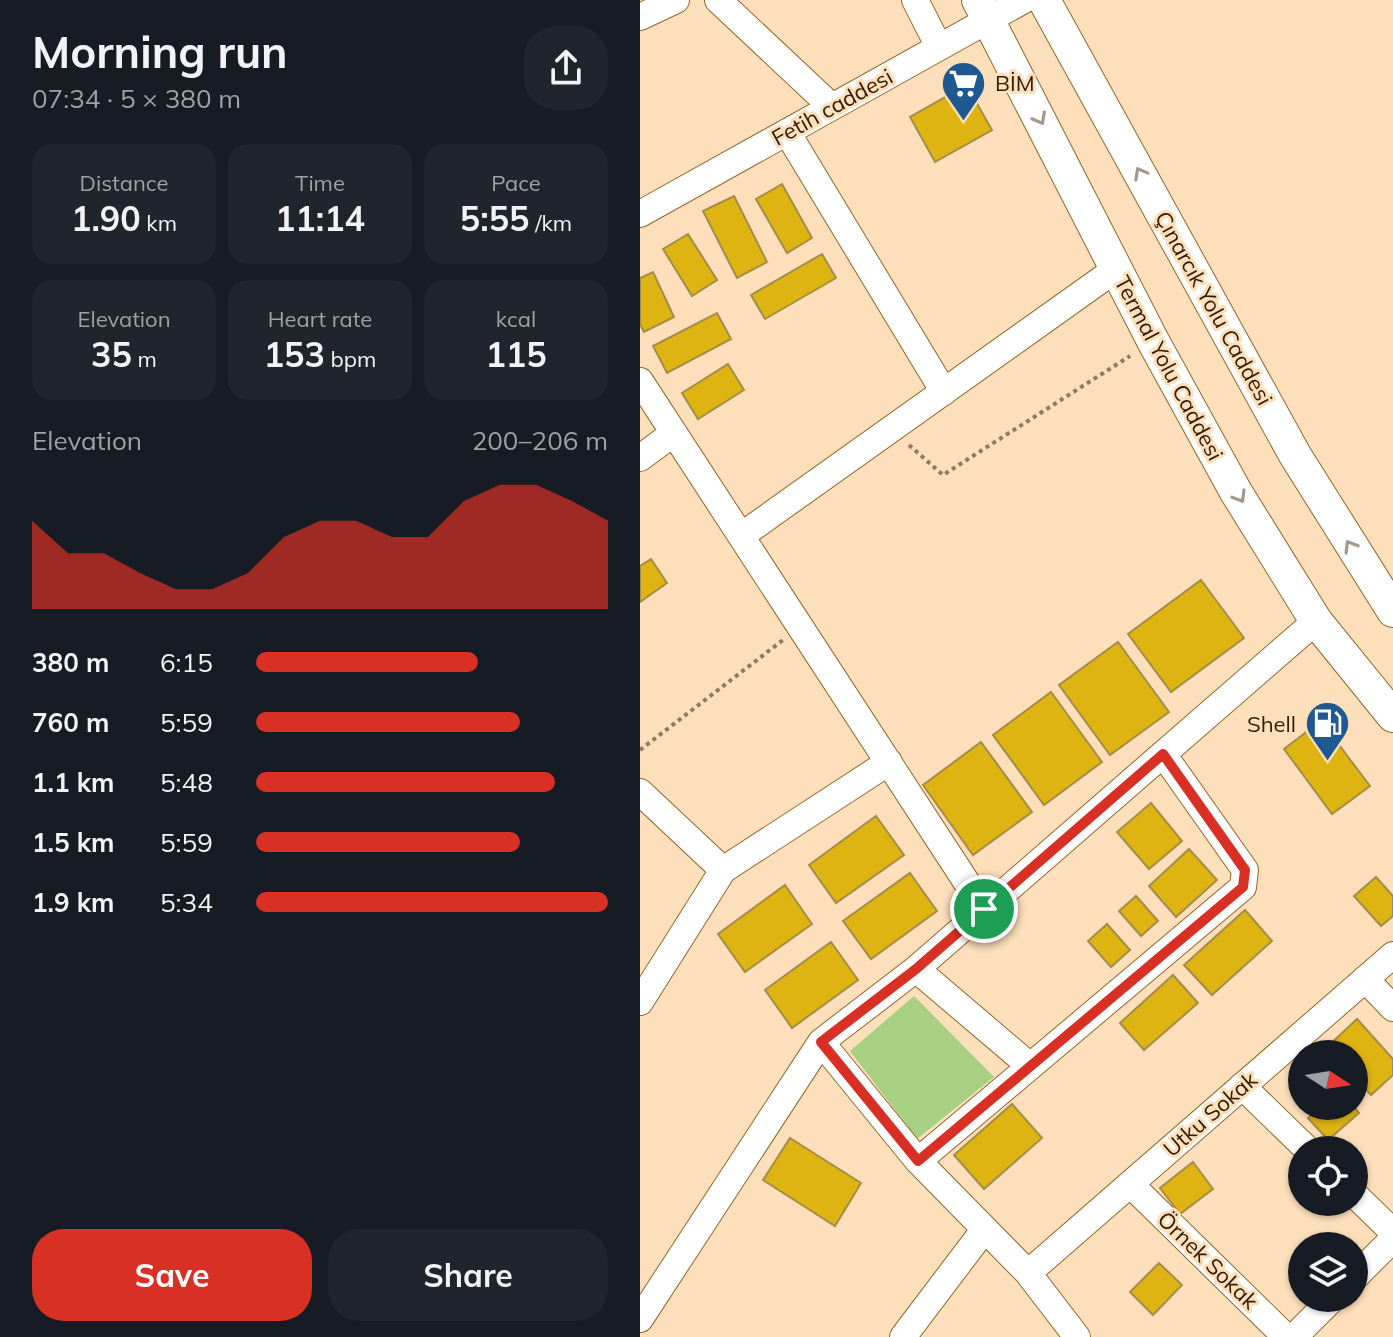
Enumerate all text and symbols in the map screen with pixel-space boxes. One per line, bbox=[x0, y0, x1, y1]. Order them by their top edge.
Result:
text: Morning run bbox=[32, 24, 288, 79]
button: share bbox=[524, 26, 608, 110]
supermarket icon: BİM bbox=[940, 59, 988, 122]
street label: Fetih caddesi bbox=[767, 62, 897, 152]
place label: BİM bbox=[995, 69, 1035, 97]
text: 07:34 · 5 × 380 m bbox=[32, 82, 241, 115]
one-way arrow bbox=[1030, 110, 1045, 125]
one-way arrow bbox=[1134, 167, 1149, 182]
text: Distance bbox=[80, 169, 168, 197]
text: Time bbox=[295, 169, 345, 197]
text: Pace bbox=[491, 169, 541, 197]
text: 1.90 bbox=[71, 197, 141, 240]
text: 11:14 bbox=[275, 197, 365, 240]
text: 5:55 bbox=[460, 197, 530, 240]
street label: Çınarcık Yolu Caddesi bbox=[1149, 206, 1279, 410]
text: km bbox=[141, 209, 177, 237]
text: /km bbox=[530, 209, 572, 237]
street label: Termal Yolu Caddesi bbox=[1108, 271, 1230, 465]
text: Elevation bbox=[77, 305, 171, 333]
text: Heart rate bbox=[268, 305, 372, 333]
text: kcal bbox=[496, 305, 536, 333]
text: 35 bbox=[91, 333, 132, 376]
text: 153 bbox=[264, 333, 325, 376]
text: 115 bbox=[485, 333, 547, 376]
text: m bbox=[132, 345, 157, 373]
text: bpm bbox=[325, 345, 376, 373]
text: Elevation bbox=[32, 424, 142, 457]
text: 200–206 m bbox=[472, 424, 608, 457]
one-way arrow bbox=[1230, 488, 1246, 503]
one-way arrow bbox=[1345, 540, 1360, 555]
text: 380 m bbox=[32, 646, 109, 679]
text: 6:15 bbox=[160, 646, 213, 679]
fuel station icon: Shell bbox=[1303, 700, 1351, 763]
text: 760 m bbox=[32, 706, 109, 739]
text: 5:59 bbox=[160, 706, 213, 739]
place label: Shell bbox=[1247, 710, 1296, 738]
text: 1.1 km bbox=[32, 766, 115, 799]
text: 5:48 bbox=[160, 766, 213, 799]
text: 1.5 km bbox=[32, 826, 115, 859]
text: 5:59 bbox=[160, 826, 213, 859]
pin bbox=[950, 875, 1018, 943]
text: 1.9 km bbox=[32, 886, 115, 919]
text: 5:34 bbox=[160, 886, 213, 919]
icon: arrive bbox=[962, 887, 1006, 931]
north arrow bbox=[1288, 1040, 1368, 1120]
map controls bbox=[1288, 1040, 1368, 1312]
street label: Utku Sokak bbox=[1157, 1065, 1263, 1162]
button: locate bbox=[1288, 1136, 1368, 1216]
street label: Örnek Sokak bbox=[1152, 1205, 1265, 1315]
button: Save bbox=[32, 1229, 312, 1321]
button: Share bbox=[328, 1229, 608, 1321]
button: layers bbox=[1288, 1232, 1368, 1312]

